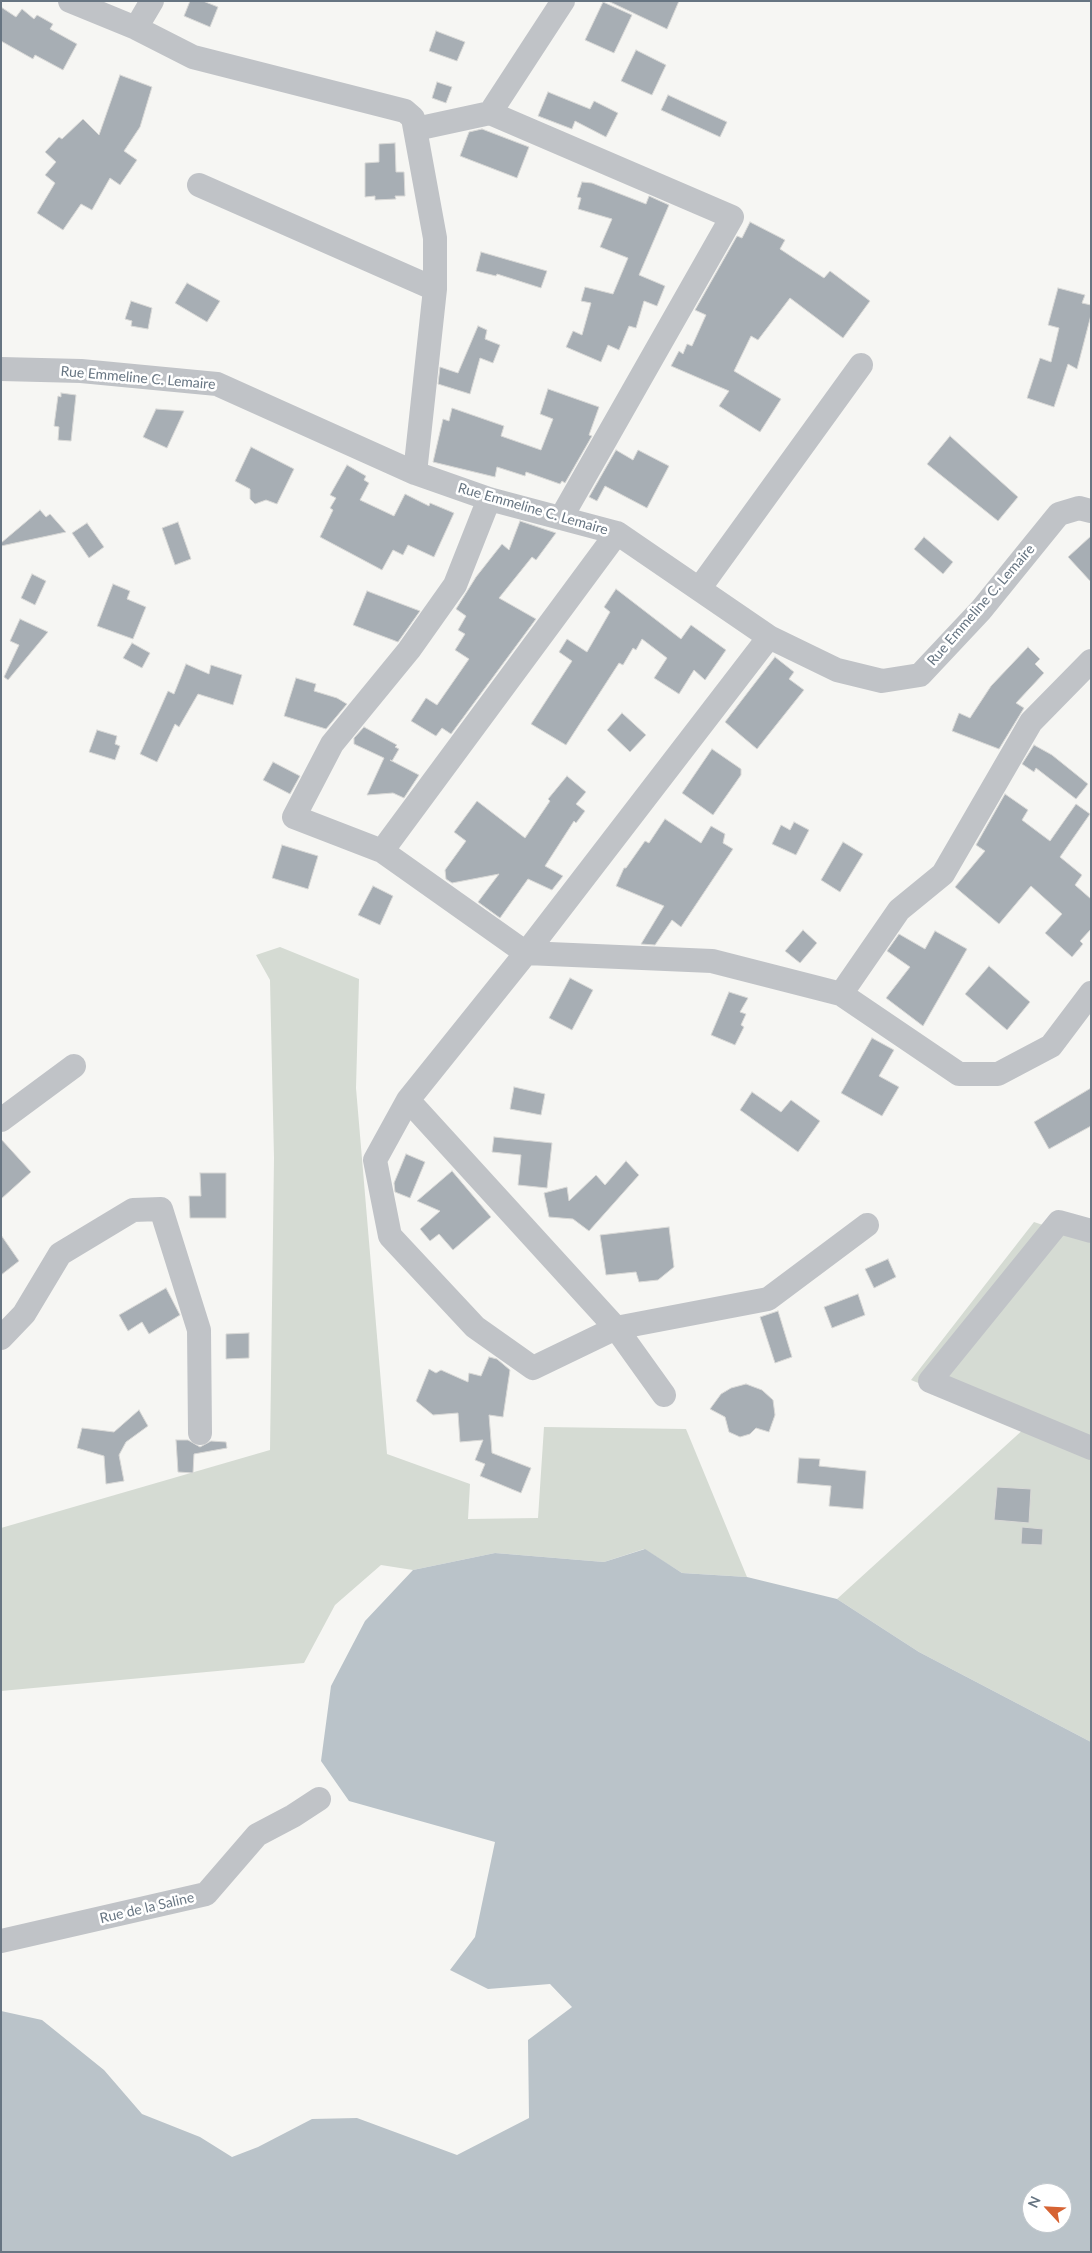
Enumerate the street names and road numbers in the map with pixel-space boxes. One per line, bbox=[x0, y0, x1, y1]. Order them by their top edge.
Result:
street label: Rue Emmeline C. Lemaire bbox=[60, 363, 216, 393]
street label: Rue Emmeline C. Lemaire bbox=[456, 480, 610, 538]
street label: Rue Emmeline C. Lemaire bbox=[924, 541, 1038, 669]
street label: Rue de la Saline bbox=[98, 1889, 196, 1927]

